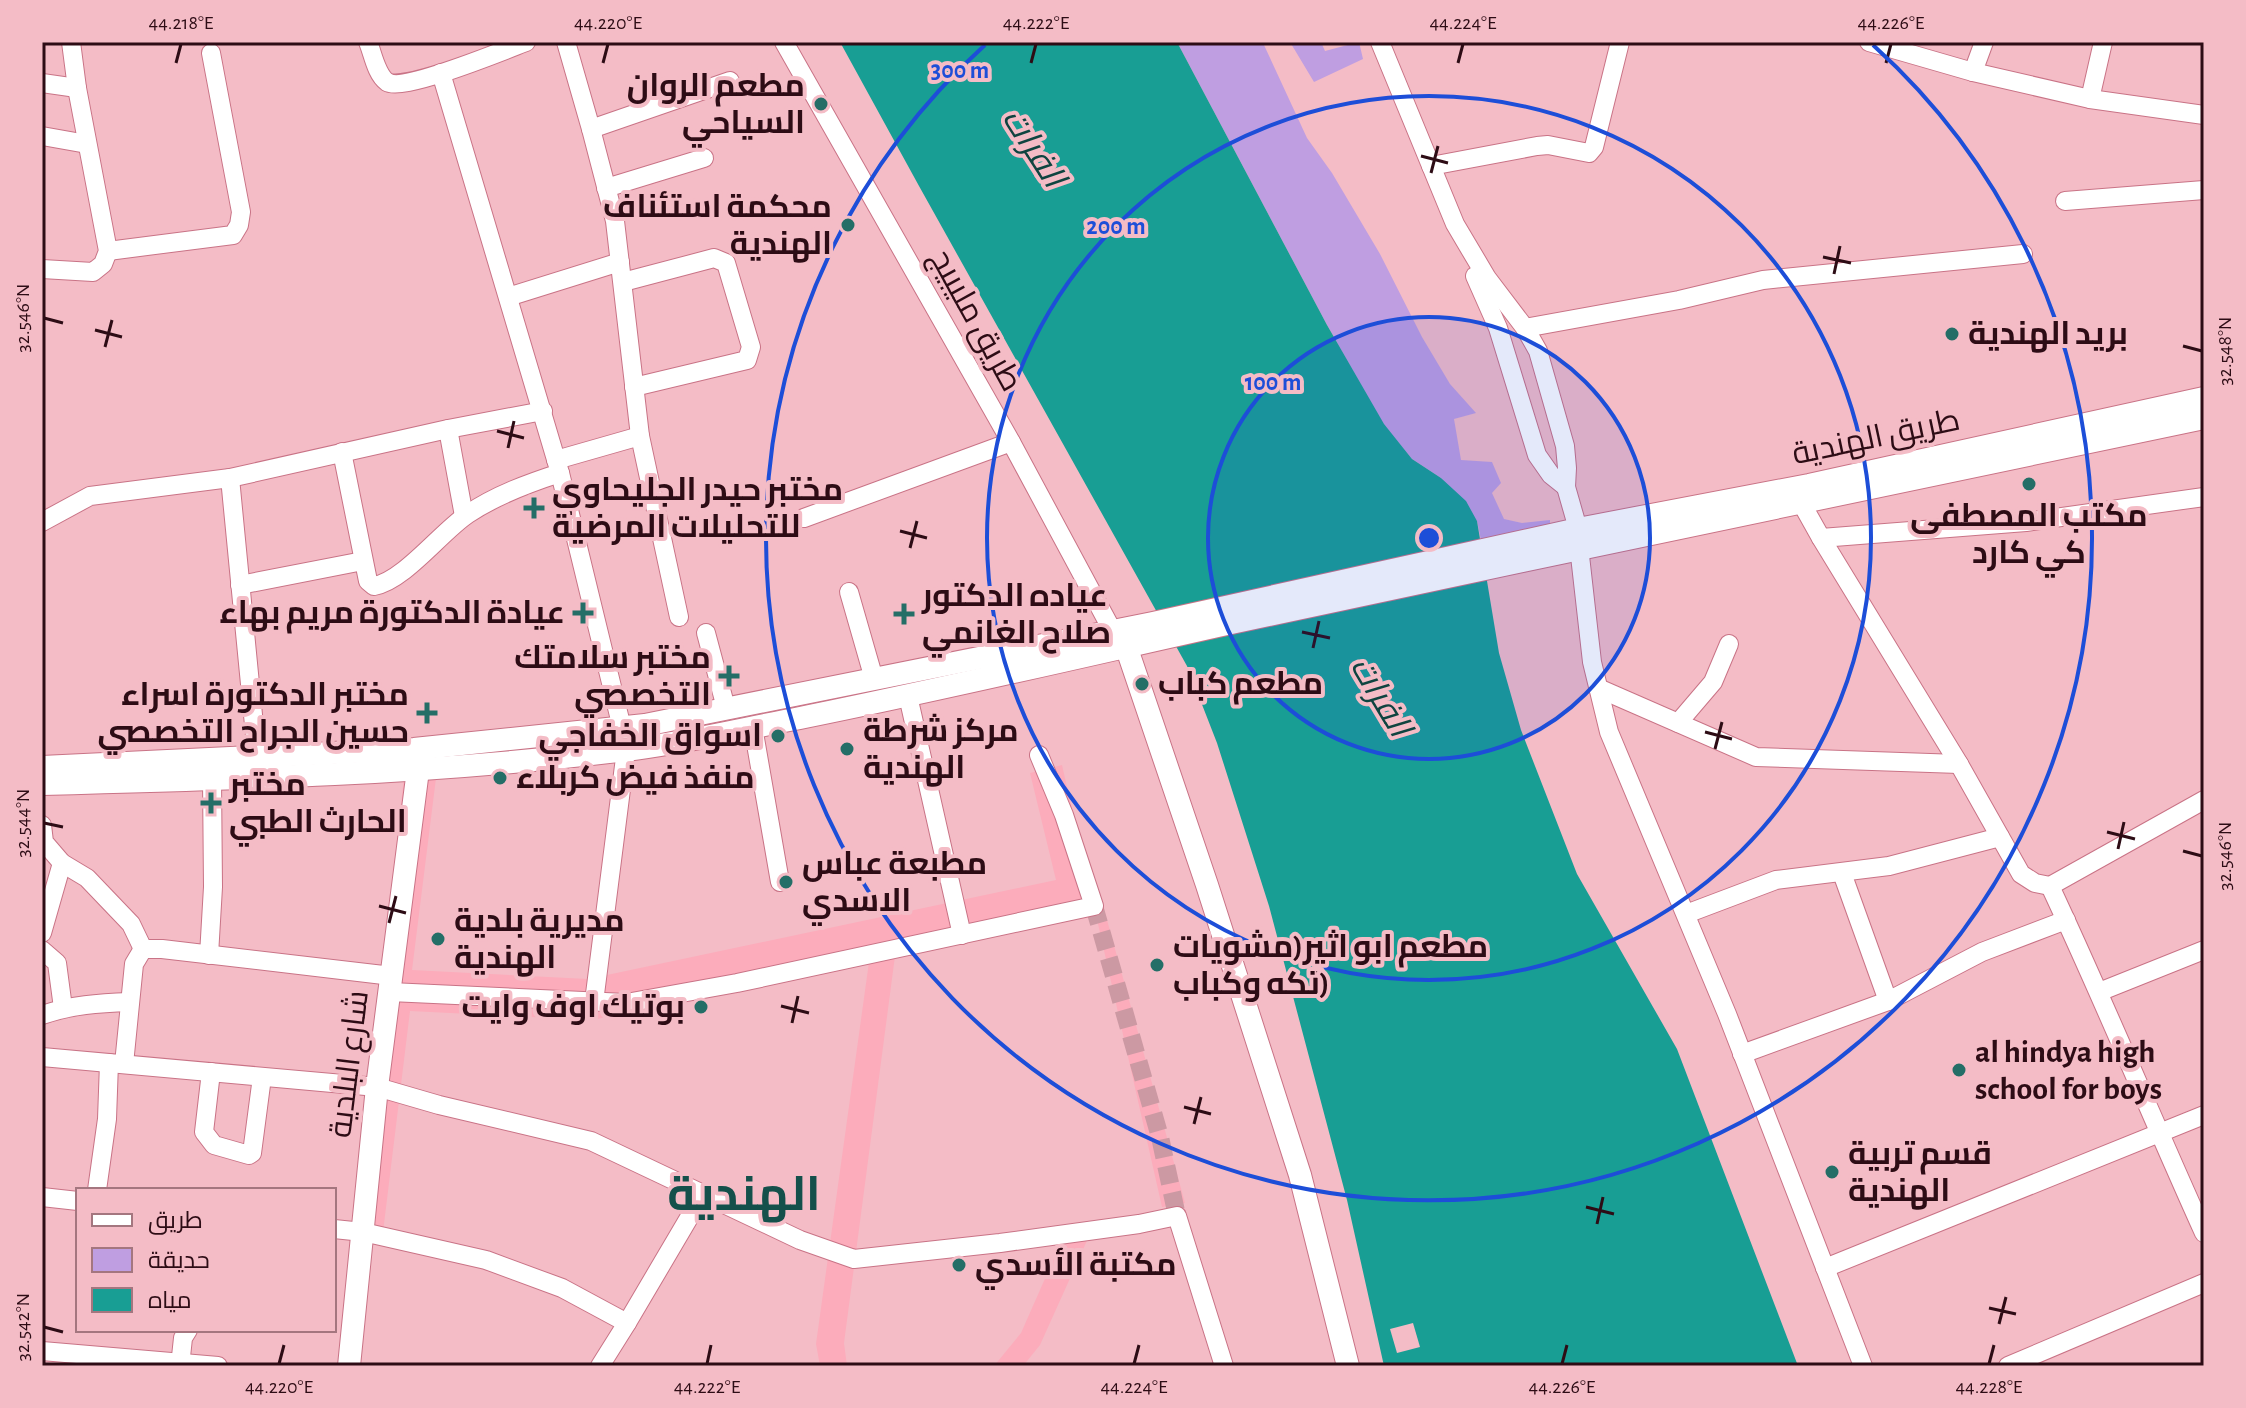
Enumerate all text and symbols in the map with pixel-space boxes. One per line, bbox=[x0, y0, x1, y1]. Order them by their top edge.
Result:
text: 44.218°E bbox=[149, 13, 214, 33]
text: 44.220°E bbox=[574, 13, 642, 33]
text: 44.222°E bbox=[1003, 13, 1070, 33]
text: 44.224°E bbox=[1429, 13, 1497, 33]
text: 44.226°E bbox=[1858, 13, 1925, 33]
text: 300 m bbox=[931, 59, 989, 83]
place label: مطعم الروان السياحي bbox=[627, 70, 805, 148]
marker: مطعم الروان السياحي bbox=[812, 95, 830, 113]
water label: الفرات bbox=[994, 102, 1072, 196]
place label: محكمة استئناف الهندية bbox=[603, 191, 832, 263]
text: 200 m bbox=[1086, 215, 1146, 239]
marker: محكمة استئناف الهندية bbox=[839, 216, 857, 234]
street label: طريق مليبيج bbox=[920, 244, 1028, 399]
text: 32.546°N bbox=[13, 284, 33, 352]
text: 32.548°N bbox=[2215, 317, 2235, 385]
place label: بريد الهندية bbox=[1968, 318, 2128, 353]
marker: بريد الهندية bbox=[1943, 325, 1961, 343]
text: 100 m bbox=[1245, 371, 1301, 395]
street label: طريق الهندية bbox=[1789, 404, 1963, 473]
place label: مختبر حيدر الجليحاوي للتحليلات المرضية bbox=[552, 474, 843, 545]
marker: مكتب المصطفى كي كارد bbox=[2020, 475, 2038, 493]
marker: مختبر حيدر الجليحاوي للتحليلات المرضية bbox=[523, 497, 545, 519]
place label: مكتب المصطفى كي كارد bbox=[1910, 500, 2148, 578]
centre of rings bbox=[1415, 524, 1443, 552]
place label: عياده الدكتور صلاح الغانمي bbox=[921, 580, 1111, 658]
place label: عيادة الدكتورة مريم بهاء bbox=[219, 597, 565, 634]
marker: عيادة الدكتورة مريم بهاء bbox=[572, 602, 594, 624]
marker: عياده الدكتور صلاح الغانمي bbox=[893, 603, 915, 625]
place label: مختبر سلامتك التخصصي bbox=[514, 642, 711, 718]
water label: الفرات bbox=[1342, 651, 1418, 746]
marker: مختبر سلامتك التخصصي bbox=[718, 665, 740, 687]
place label: مطعم كباب bbox=[1158, 668, 1323, 705]
marker: مطعم كباب bbox=[1133, 675, 1151, 693]
place label: مختبر الدكتورة اسراء حسين الجراح التخصصي bbox=[97, 679, 409, 755]
marker: مختبر الدكتورة اسراء حسين الجراح التخصصي bbox=[416, 702, 438, 724]
place label: مركز شرطة الهندية bbox=[863, 713, 1019, 787]
place label: اسواق الخفاجي bbox=[538, 720, 762, 761]
marker: اسواق الخفاجي bbox=[769, 727, 787, 745]
marker: مركز شرطة الهندية bbox=[838, 740, 856, 758]
place label: منفذ فيض كربلاء bbox=[516, 762, 755, 796]
place label: مختبر الحارث الطبي bbox=[228, 769, 407, 847]
marker: منفذ فيض كربلاء bbox=[491, 769, 509, 787]
text: 32.544°N bbox=[13, 788, 33, 858]
marker: مختبر الحارث الطبي bbox=[200, 792, 222, 814]
text: 32.546°N bbox=[2215, 822, 2235, 890]
place label: مطبعة عباس الاسدي bbox=[802, 848, 987, 926]
marker: مطبعة عباس الاسدي bbox=[777, 873, 795, 891]
place label: مديرية بلدية الهندية bbox=[454, 905, 625, 977]
place label: مطعم ابو اثير(مشويات تكه وكباب) bbox=[1173, 929, 1488, 1002]
marker: مديرية بلدية الهندية bbox=[429, 930, 447, 948]
marker: مطعم ابو اثير(مشويات تكه وكباب) bbox=[1148, 956, 1166, 974]
street label: شارع البلدية bbox=[324, 989, 379, 1140]
place label: بوتيك اوف وايت bbox=[461, 991, 685, 1025]
marker: بوتيك اوف وايت bbox=[692, 998, 710, 1016]
place label: al hindya high school for boys bbox=[1975, 1036, 2162, 1105]
marker: al hindya high school for boys bbox=[1950, 1061, 1968, 1079]
place label: قسم تربية الهندية bbox=[1848, 1138, 1992, 1210]
marker: قسم تربية الهندية bbox=[1823, 1163, 1841, 1181]
district label: الهندية bbox=[667, 1172, 821, 1223]
legend bbox=[76, 1188, 336, 1332]
text: طريق bbox=[148, 1209, 203, 1235]
place label: مكتبة الأسدي bbox=[975, 1247, 1177, 1290]
text: حديقة bbox=[148, 1249, 210, 1273]
marker: مكتبة الأسدي bbox=[950, 1256, 968, 1274]
text: مياه bbox=[148, 1289, 192, 1313]
text: 32.542°N bbox=[13, 1293, 33, 1361]
text: 44.220°E bbox=[245, 1377, 313, 1397]
text: 44.222°E bbox=[674, 1377, 741, 1397]
text: 44.224°E bbox=[1100, 1377, 1168, 1397]
text: 44.226°E bbox=[1529, 1377, 1596, 1397]
text: 44.228°E bbox=[1956, 1377, 2023, 1397]

